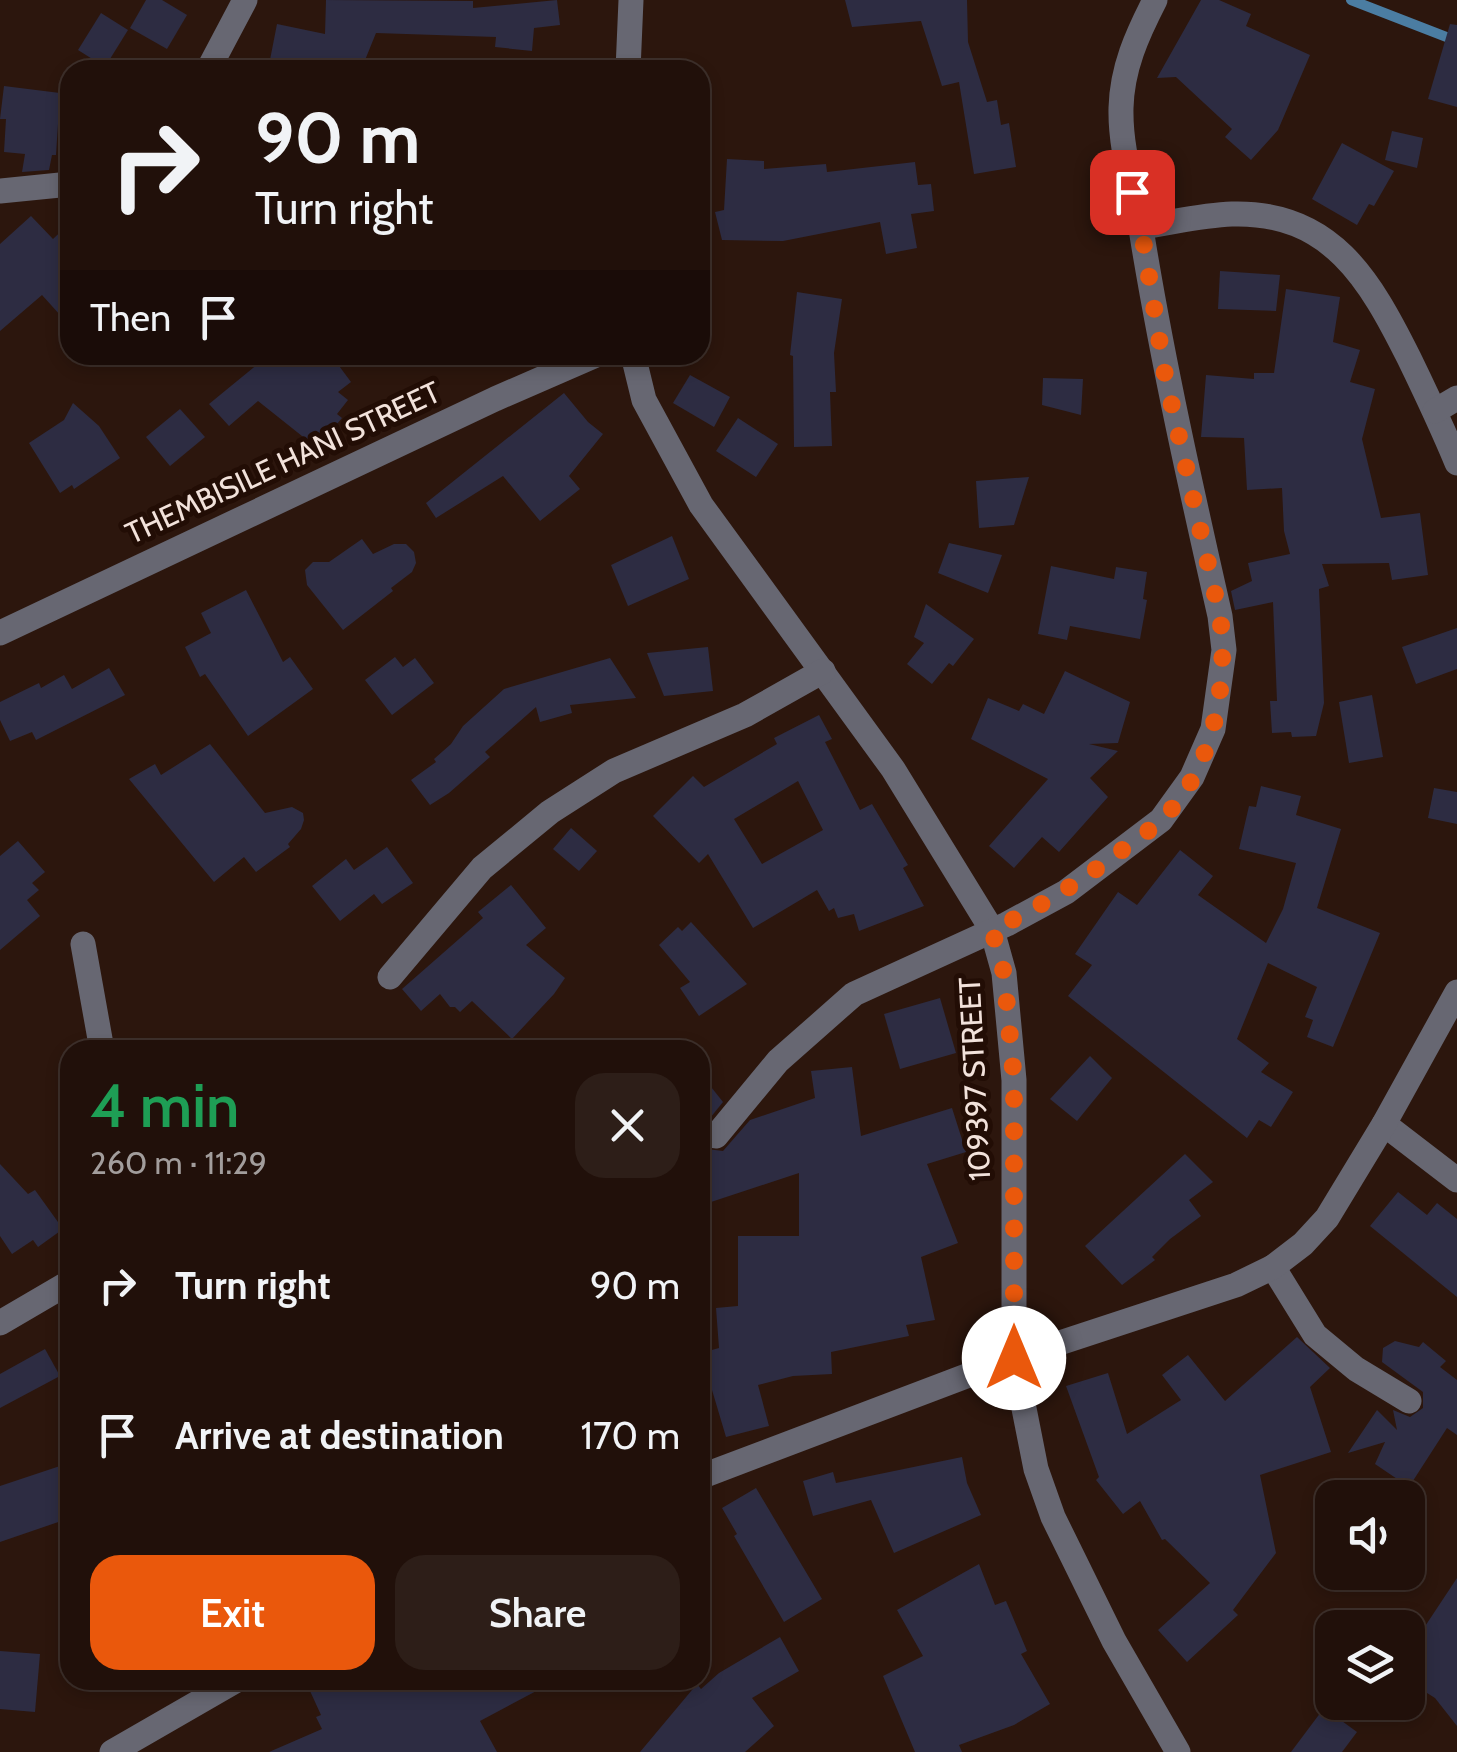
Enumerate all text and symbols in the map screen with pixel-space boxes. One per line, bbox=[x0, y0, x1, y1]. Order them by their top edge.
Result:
text: 90 m bbox=[255, 95, 420, 181]
icon: right bbox=[90, 100, 220, 230]
pin bbox=[1090, 150, 1175, 235]
icon: arrive bbox=[1105, 165, 1160, 220]
text: Turn right bbox=[255, 181, 434, 235]
icon: arrive bbox=[191, 290, 246, 345]
text: Then bbox=[90, 294, 171, 341]
street label: THEMBISILE HANI STREET bbox=[119, 373, 446, 552]
street label: 109397 STREET bbox=[951, 976, 998, 1182]
text: 4 min bbox=[90, 1069, 239, 1142]
button: close bbox=[575, 1073, 680, 1178]
text: 260 m · 11:29 bbox=[90, 1143, 267, 1182]
icon: right bbox=[90, 1258, 145, 1313]
text: Turn right bbox=[175, 1262, 331, 1309]
text: 90 m bbox=[590, 1262, 680, 1309]
position arrow bbox=[962, 1306, 1066, 1410]
icon: arrive bbox=[90, 1408, 145, 1463]
text: Arrive at destination bbox=[175, 1412, 504, 1459]
text: 170 m bbox=[580, 1412, 680, 1459]
map controls bbox=[1315, 1480, 1425, 1720]
button: sound bbox=[1315, 1480, 1425, 1590]
button: Exit bbox=[90, 1555, 375, 1670]
button: Share bbox=[395, 1555, 680, 1670]
button: layers bbox=[1315, 1610, 1425, 1720]

